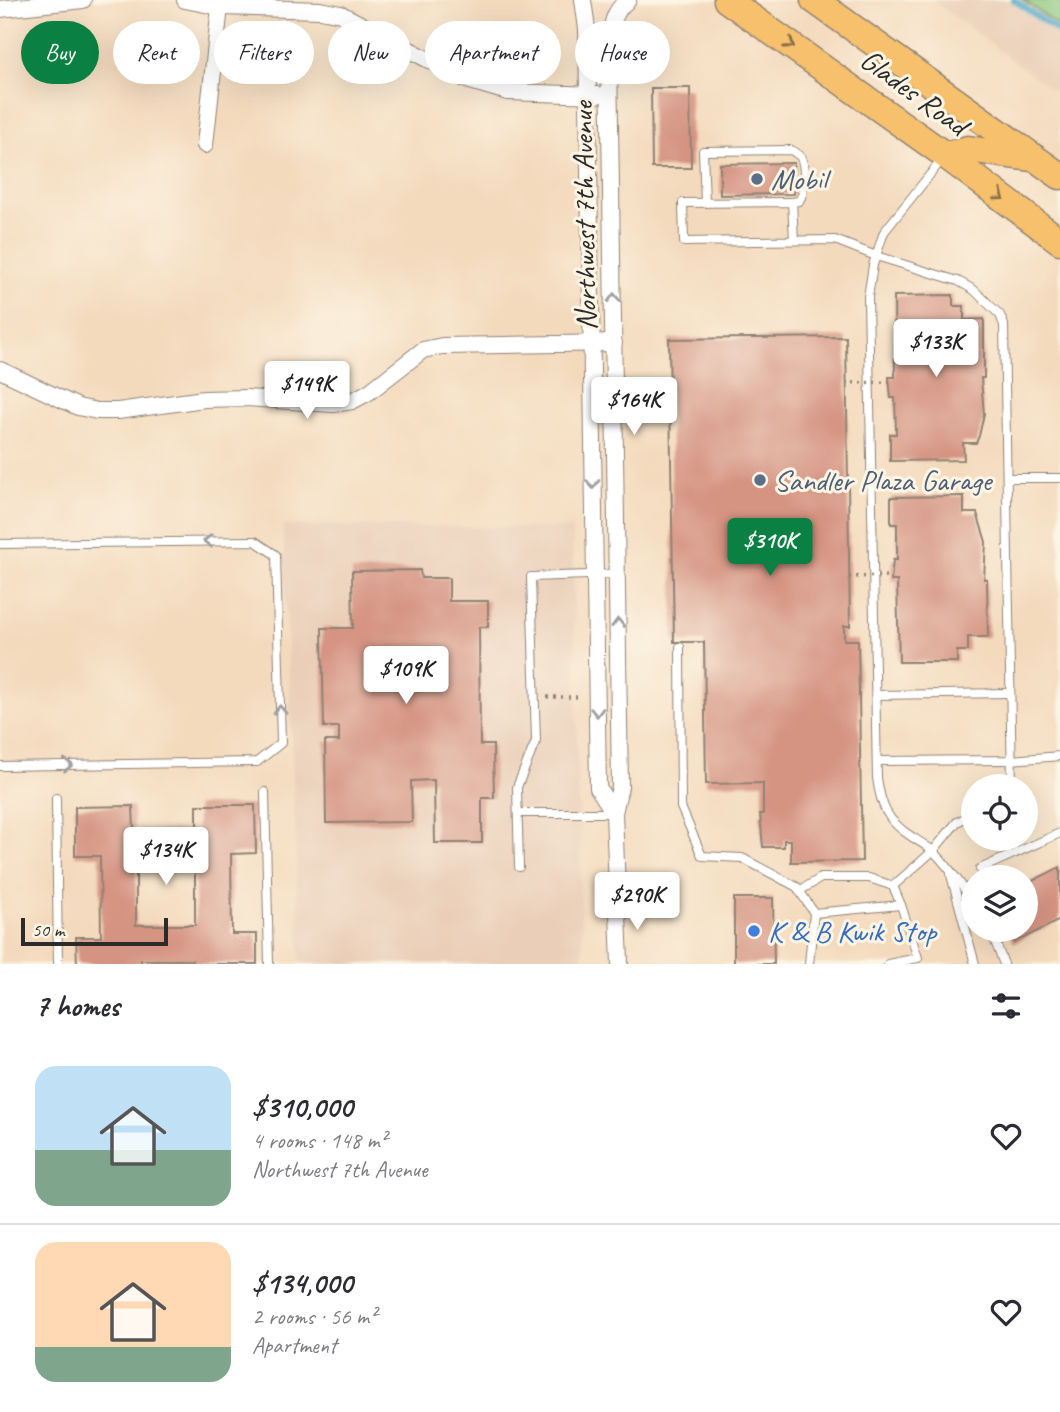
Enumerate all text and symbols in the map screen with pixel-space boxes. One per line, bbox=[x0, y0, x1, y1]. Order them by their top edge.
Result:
chip: Buy bbox=[21, 21, 99, 84]
chip: Rent bbox=[113, 21, 200, 84]
chip: Filters bbox=[214, 21, 314, 84]
chip: New bbox=[328, 21, 411, 84]
chip: Apartment bbox=[425, 21, 561, 84]
chip: House bbox=[575, 21, 670, 84]
one-way arrow bbox=[782, 36, 795, 48]
street label: Glades Road bbox=[853, 40, 978, 146]
street label: Northwest 7th Avenue bbox=[563, 99, 605, 331]
place label: Mobil bbox=[771, 160, 832, 198]
marker: Mobil bbox=[749, 171, 765, 187]
one-way arrow bbox=[992, 187, 1005, 200]
one-way arrow bbox=[606, 292, 622, 303]
pin: $133K bbox=[887, 320, 985, 379]
text: $133K bbox=[909, 327, 963, 356]
pin: $149K bbox=[258, 362, 356, 421]
text: $149K bbox=[281, 369, 333, 398]
pin: $164K bbox=[585, 378, 683, 437]
text: $164K bbox=[607, 385, 661, 414]
place label: Sandler Plaza Garage bbox=[774, 461, 993, 499]
marker: Sandler Plaza Garage bbox=[752, 472, 768, 488]
one-way arrow bbox=[586, 479, 601, 490]
pin: $310K bbox=[721, 518, 819, 578]
text: $310K bbox=[743, 526, 797, 555]
one-way arrow bbox=[202, 533, 213, 549]
one-way arrow bbox=[610, 618, 626, 628]
pin: $109K bbox=[357, 646, 455, 706]
text: $109K bbox=[380, 654, 432, 683]
one-way arrow bbox=[272, 705, 288, 715]
one-way arrow bbox=[589, 707, 605, 718]
one-way arrow bbox=[63, 757, 74, 773]
map controls bbox=[961, 774, 1038, 942]
button: locate bbox=[961, 774, 1038, 851]
pin: $134K bbox=[117, 828, 215, 887]
text: $134K bbox=[139, 835, 193, 864]
button: layers bbox=[961, 865, 1038, 942]
pin: $290K bbox=[588, 872, 686, 932]
text: $290K bbox=[611, 880, 663, 909]
place label: K & B Kwik Stop bbox=[768, 912, 938, 950]
scale bar bbox=[21, 915, 168, 947]
text: 50 m bbox=[32, 918, 64, 942]
marker: K & B Kwik Stop bbox=[746, 923, 762, 939]
text: 7 homes bbox=[35, 987, 120, 1025]
icon: filters bbox=[987, 987, 1025, 1025]
text: $310,000 bbox=[252, 1088, 352, 1126]
icon: home bbox=[91, 1094, 175, 1178]
icon: heart bbox=[987, 1117, 1025, 1155]
text: 4 rooms · 148 m² bbox=[252, 1126, 387, 1155]
text: Northwest 7th Avenue bbox=[252, 1155, 428, 1184]
text: $134,000 bbox=[252, 1264, 352, 1302]
icon: home bbox=[91, 1270, 175, 1354]
icon: heart bbox=[987, 1293, 1025, 1331]
text: 2 rooms · 56 m² bbox=[252, 1302, 376, 1331]
text: Apartment bbox=[252, 1331, 337, 1360]

